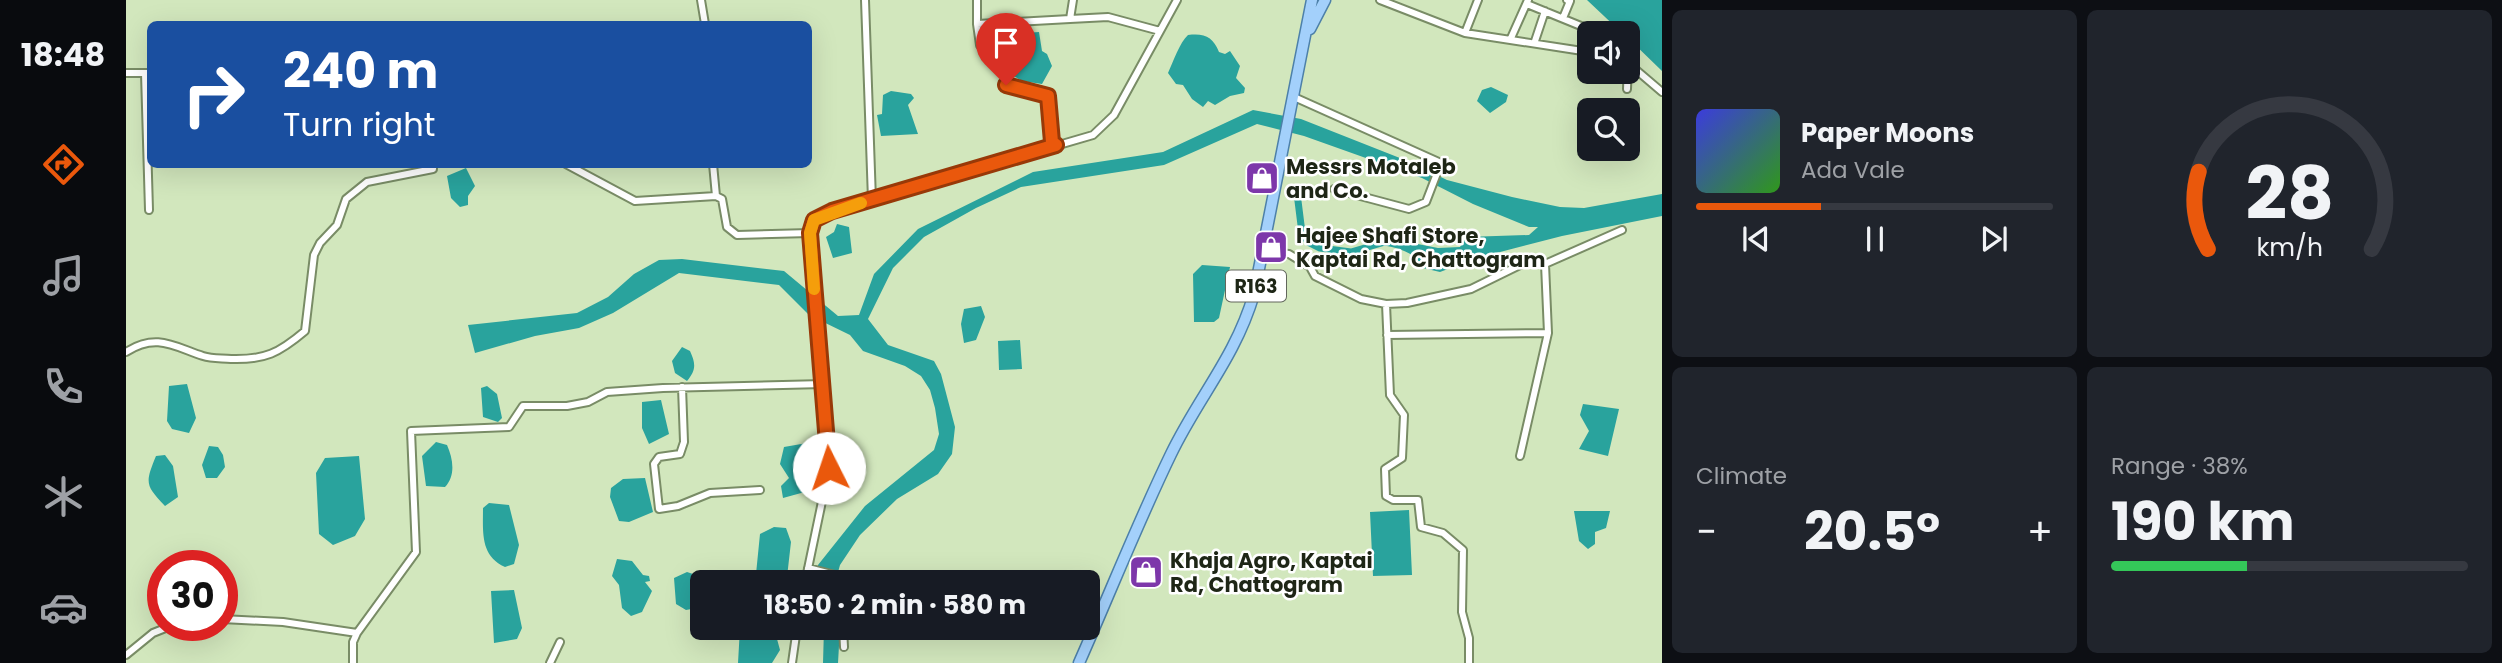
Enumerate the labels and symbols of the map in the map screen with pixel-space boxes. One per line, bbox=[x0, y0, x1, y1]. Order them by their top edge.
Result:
pin bbox=[976, 13, 1036, 85]
place label: Messrs Motaleb and Co. bbox=[1286, 152, 1456, 205]
shop icon: Messrs Motaleb and Co. bbox=[1243, 159, 1281, 197]
place label: Hajee Shafi Store, Kaptai Rd, Chattogram bbox=[1296, 221, 1546, 274]
shop icon: Hajee Shafi Store, Kaptai Rd, Chattogram bbox=[1252, 228, 1290, 266]
road number: R163 bbox=[1226, 270, 1286, 302]
position arrow bbox=[792, 431, 866, 505]
place label: Khaja Agro, Kaptai Rd, Chattogram bbox=[1170, 546, 1373, 599]
speed limit sign: 30 bbox=[147, 550, 238, 641]
shop icon: Khaja Agro, Kaptai Rd, Chattogram bbox=[1127, 553, 1165, 591]

